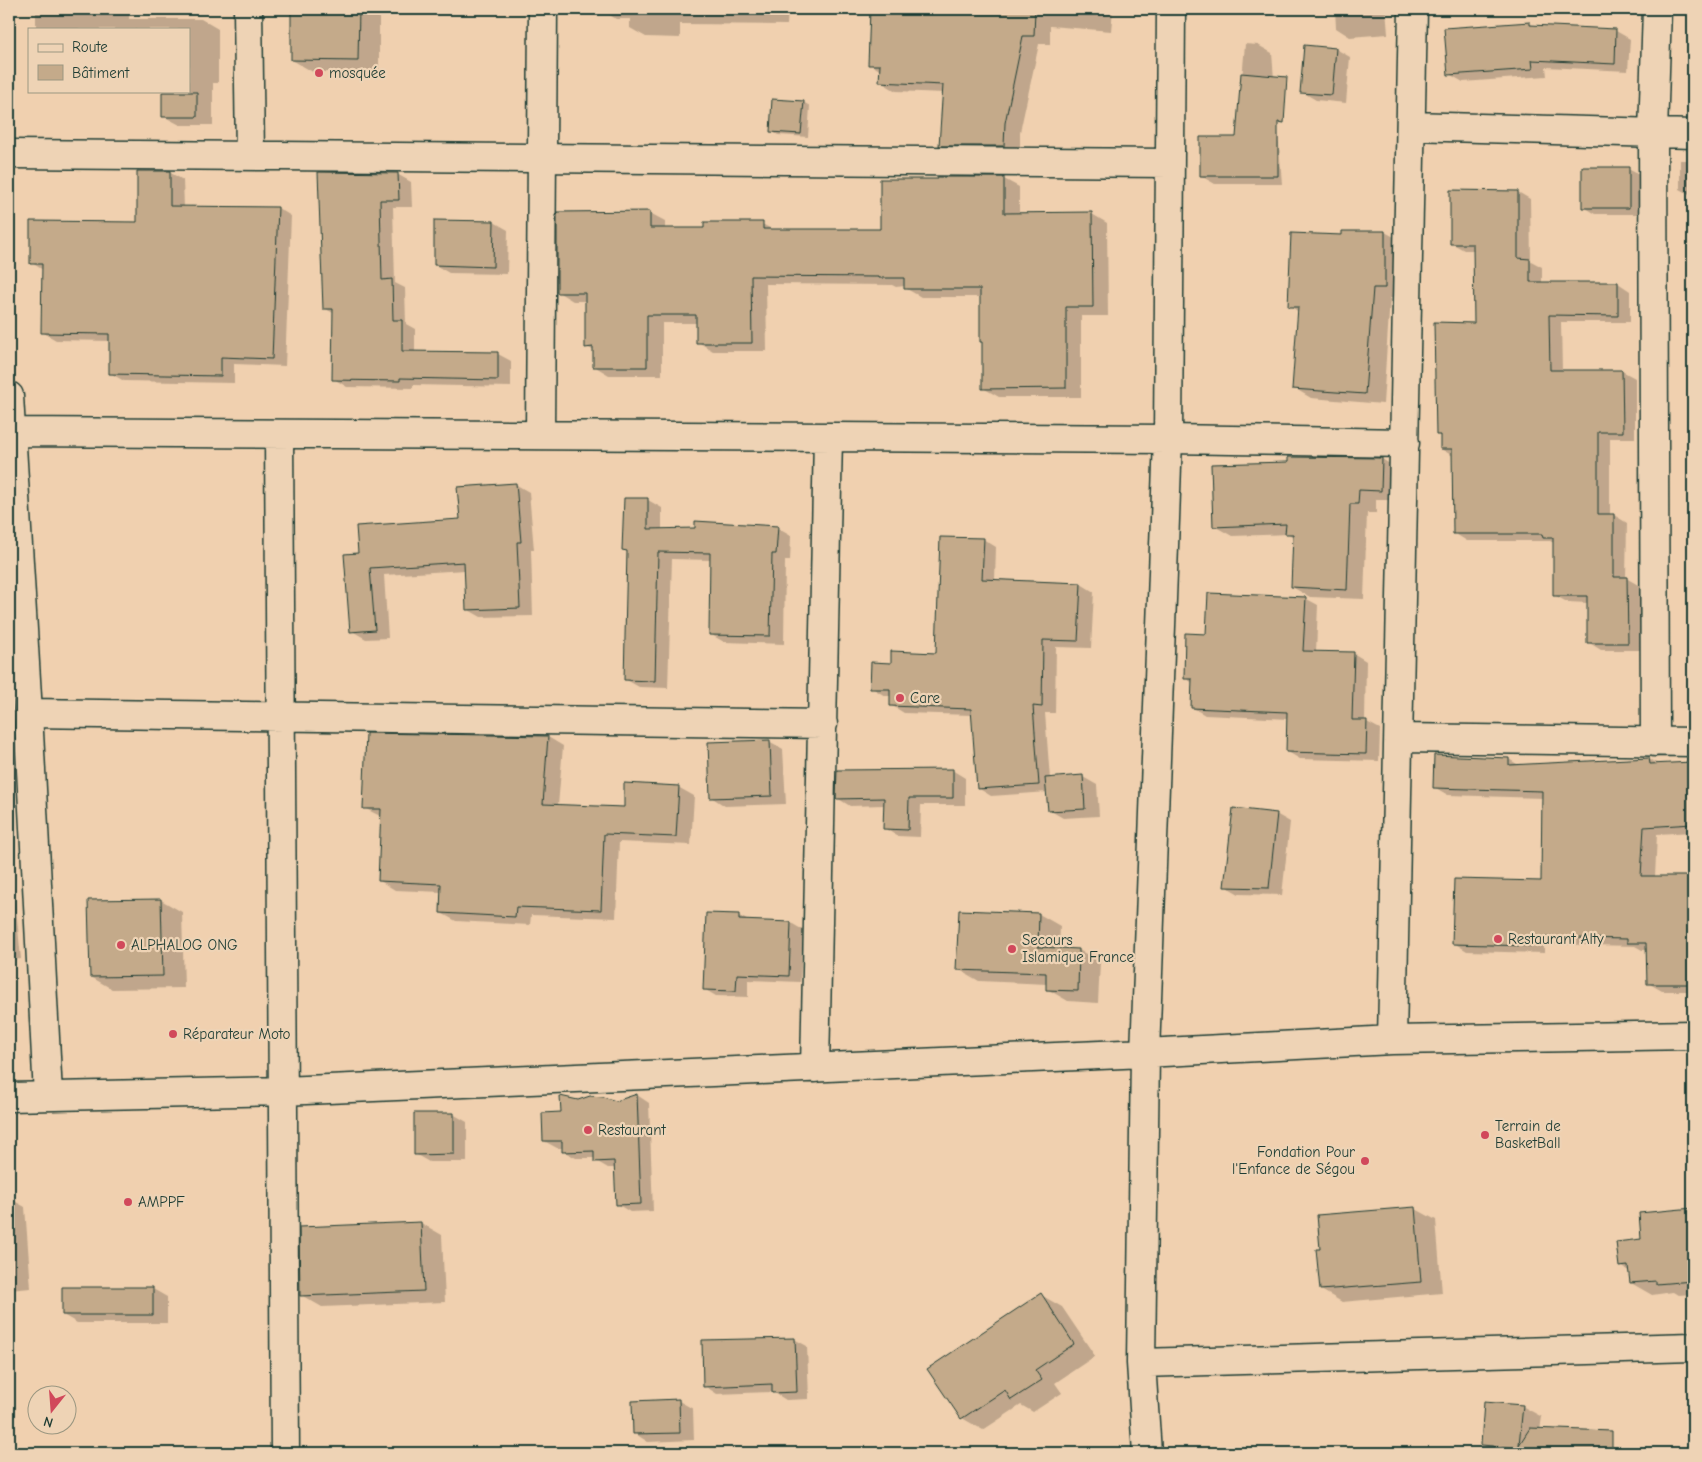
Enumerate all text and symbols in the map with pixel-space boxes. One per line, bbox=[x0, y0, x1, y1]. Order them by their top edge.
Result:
legend bbox=[28, 28, 190, 92]
text: Route bbox=[72, 38, 108, 56]
text: Bâtiment bbox=[72, 64, 130, 82]
place label: mosquée bbox=[329, 64, 386, 82]
marker: mosquée bbox=[313, 67, 325, 79]
place label: Care bbox=[910, 689, 941, 707]
marker: Care bbox=[894, 692, 906, 704]
place label: Restaurant Alty bbox=[1508, 930, 1604, 948]
place label: Secours Islamique France bbox=[1022, 931, 1134, 966]
marker: Restaurant Alty bbox=[1492, 933, 1504, 945]
place label: ALPHALOG ONG bbox=[131, 936, 238, 954]
marker: ALPHALOG ONG bbox=[115, 939, 127, 951]
marker: Secours Islamique France bbox=[1006, 943, 1018, 955]
place label: Réparateur Moto bbox=[183, 1025, 291, 1043]
marker: Réparateur Moto bbox=[167, 1028, 179, 1040]
place label: Terrain de BasketBall bbox=[1495, 1117, 1561, 1152]
place label: Restaurant bbox=[598, 1121, 666, 1139]
marker: Restaurant bbox=[582, 1124, 594, 1136]
marker: Terrain de BasketBall bbox=[1479, 1129, 1491, 1141]
place label: Fondation Pour l'Enfance de Ségou bbox=[1232, 1143, 1355, 1178]
marker: Fondation Pour l'Enfance de Ségou bbox=[1359, 1155, 1371, 1167]
place label: AMPPF bbox=[138, 1193, 185, 1211]
marker: AMPPF bbox=[122, 1196, 134, 1208]
north arrow bbox=[28, 1384, 78, 1434]
text: N bbox=[41, 1412, 55, 1431]

